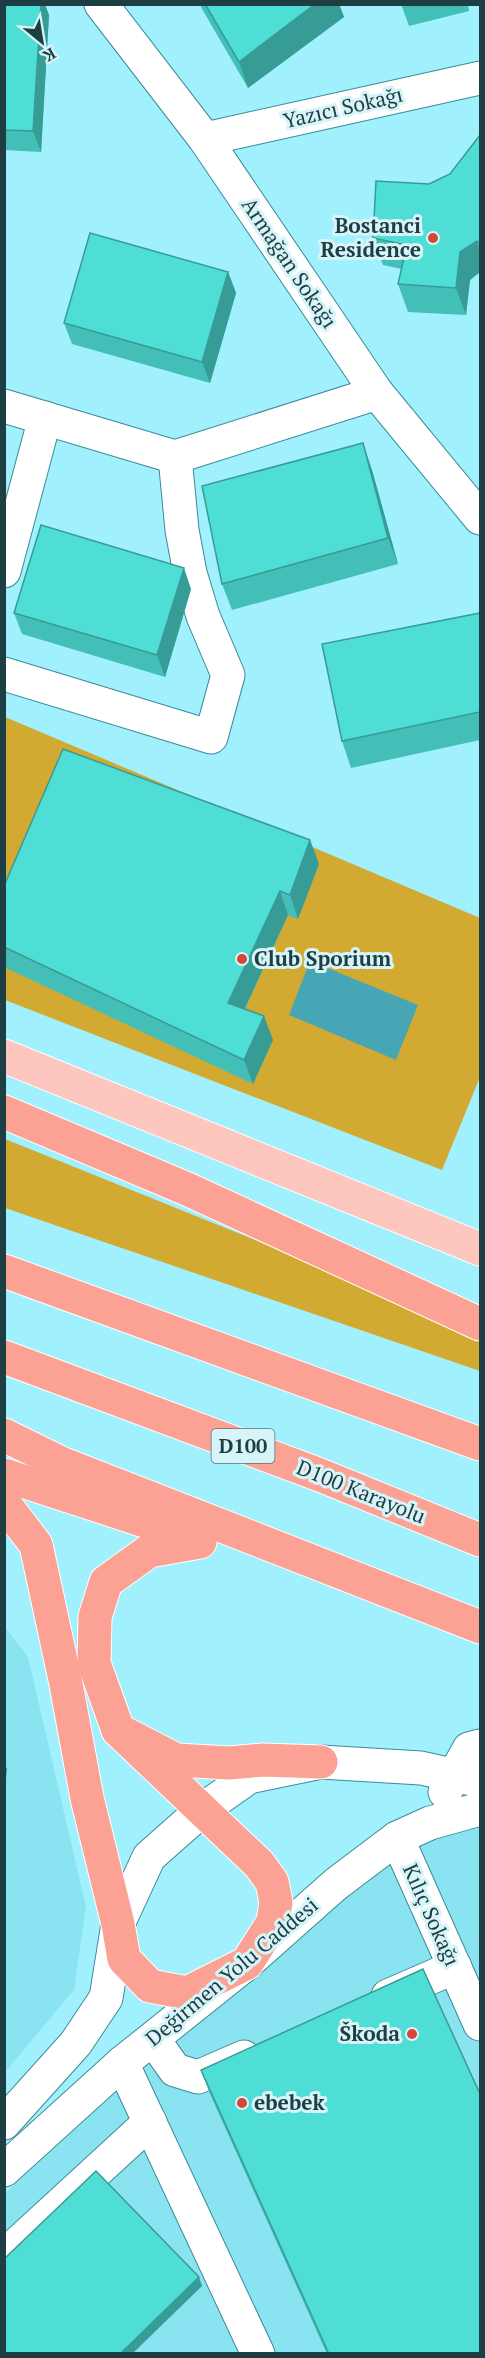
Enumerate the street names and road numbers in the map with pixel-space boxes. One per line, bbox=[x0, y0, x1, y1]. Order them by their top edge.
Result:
street label: Yazıcı Sokağı bbox=[280, 80, 405, 134]
street label: Armağan Sokağı bbox=[236, 192, 344, 333]
road number: D100 bbox=[212, 1429, 274, 1463]
street label: D100 Karayolu bbox=[293, 1453, 430, 1530]
street label: Kılıç Sokağı bbox=[397, 1859, 467, 1970]
street label: Değirmen Yolu Caddesi bbox=[139, 1891, 324, 2052]

